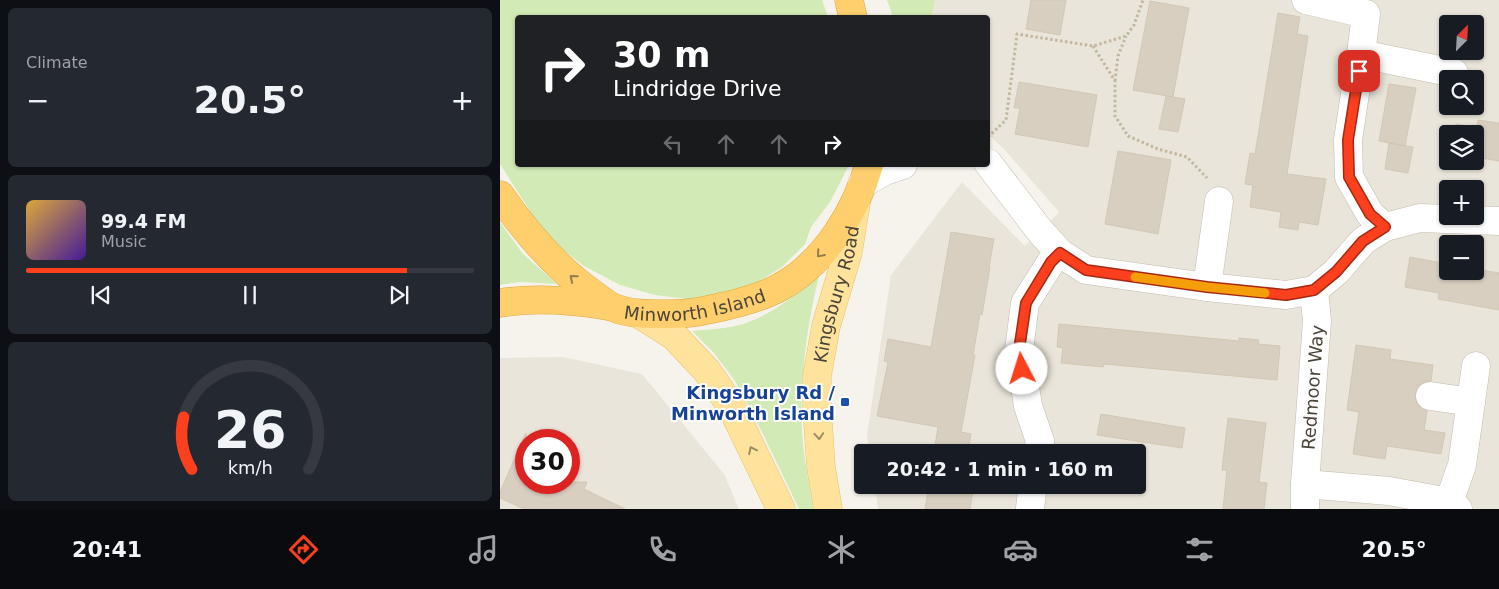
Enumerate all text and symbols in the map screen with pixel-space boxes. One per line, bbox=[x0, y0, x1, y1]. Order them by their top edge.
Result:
north arrow bbox=[1439, 15, 1484, 60]
map controls bbox=[1439, 15, 1484, 280]
icon: right bbox=[530, 35, 595, 100]
text: 30 m bbox=[613, 35, 710, 75]
pin bbox=[1338, 50, 1380, 92]
text: Climate bbox=[26, 53, 88, 72]
icon: arrive bbox=[1345, 57, 1373, 85]
button: search bbox=[1439, 70, 1484, 115]
text: Lindridge Drive bbox=[613, 76, 782, 101]
text: 20.5° bbox=[194, 78, 306, 122]
text: − bbox=[26, 84, 49, 117]
text: + bbox=[451, 84, 474, 117]
button: layers bbox=[1439, 125, 1484, 170]
icon: left bbox=[659, 130, 687, 158]
icon: ahead bbox=[712, 130, 740, 158]
icon: ahead bbox=[765, 130, 793, 158]
icon: right bbox=[818, 130, 846, 158]
button: + bbox=[1439, 180, 1484, 225]
text: 99.4 FM bbox=[101, 210, 186, 232]
street label: Kingsbury Road bbox=[809, 224, 863, 364]
text: Music bbox=[101, 232, 147, 251]
button: − bbox=[1439, 235, 1484, 280]
one-way arrow bbox=[817, 248, 826, 257]
one-way arrow bbox=[569, 274, 578, 283]
icon: previous bbox=[87, 281, 115, 309]
icon: pause bbox=[236, 281, 264, 309]
icon: next bbox=[385, 281, 413, 309]
street label: Minworth Island bbox=[623, 284, 768, 325]
street label: Redmoor Way bbox=[1297, 324, 1327, 451]
position arrow bbox=[995, 342, 1047, 394]
place label: Kingsbury Rd / Minworth Island bbox=[671, 382, 835, 424]
marker: Kingsbury Rd / Minworth Island bbox=[839, 396, 851, 408]
text: 26 bbox=[214, 400, 286, 460]
speed limit sign: 30 bbox=[515, 429, 580, 494]
one-way arrow bbox=[813, 432, 824, 440]
one-way arrow bbox=[748, 446, 758, 455]
text: km/h bbox=[227, 457, 273, 478]
text: 20:42 · 1 min · 160 m bbox=[886, 458, 1114, 480]
icon: directions bbox=[286, 532, 321, 567]
icon: music bbox=[466, 532, 501, 567]
icon: phone bbox=[645, 532, 680, 567]
icon: climate bbox=[824, 532, 859, 567]
icon: car bbox=[1003, 532, 1038, 567]
icon: filters bbox=[1182, 532, 1217, 567]
text: 20:41 bbox=[72, 537, 142, 562]
text: 20.5° bbox=[1362, 537, 1427, 562]

